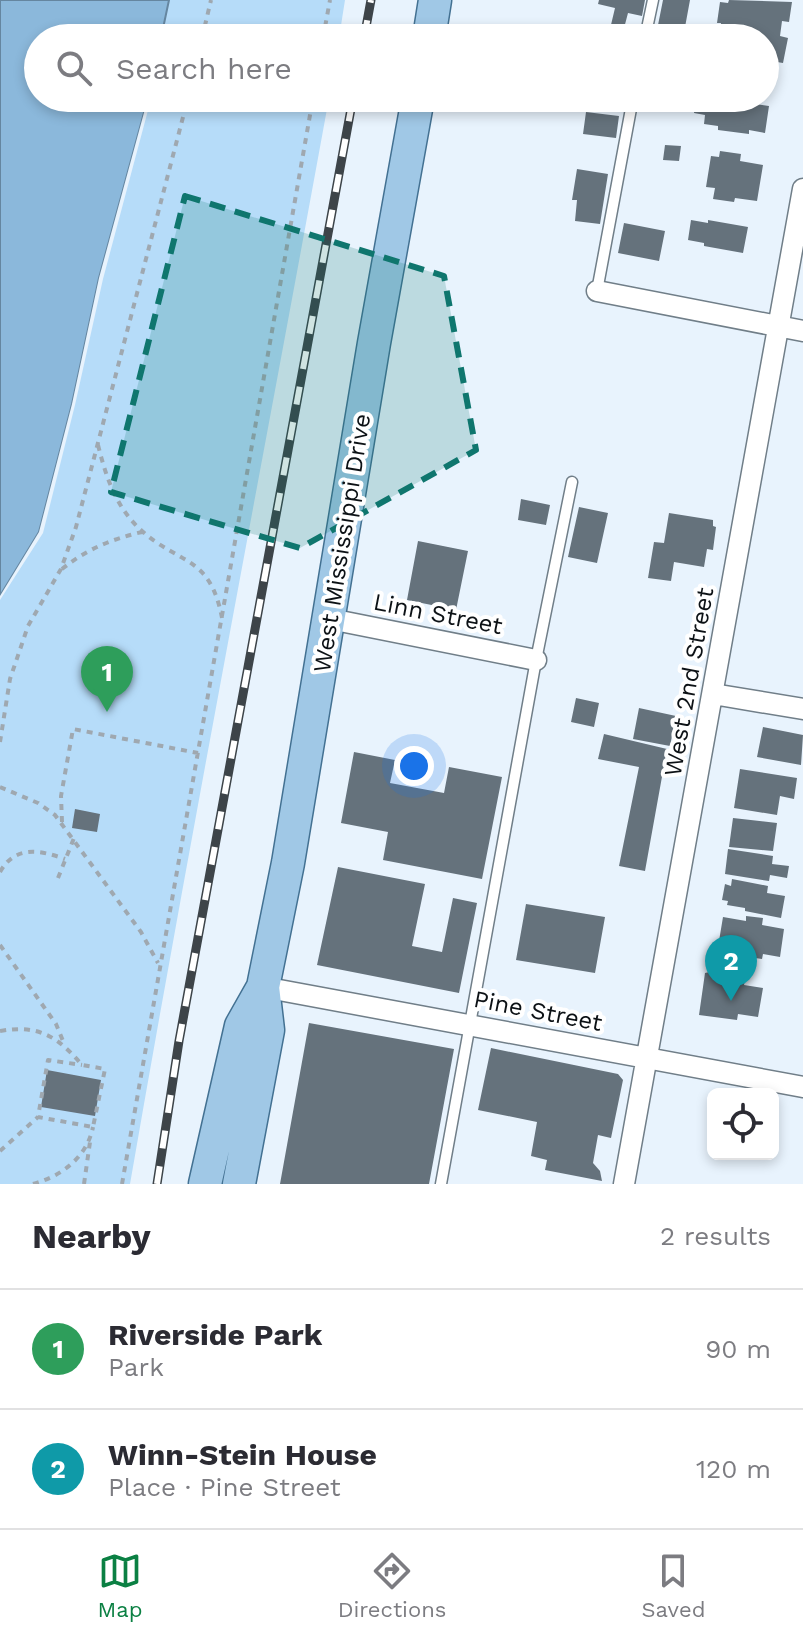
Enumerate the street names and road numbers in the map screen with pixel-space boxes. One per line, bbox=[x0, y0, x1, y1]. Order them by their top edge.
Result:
street label: West Mississippi Drive bbox=[308, 412, 376, 674]
street label: West 2nd Street bbox=[659, 585, 719, 779]
street label: Linn Street bbox=[371, 588, 505, 640]
street label: Pine Street bbox=[471, 985, 605, 1037]

